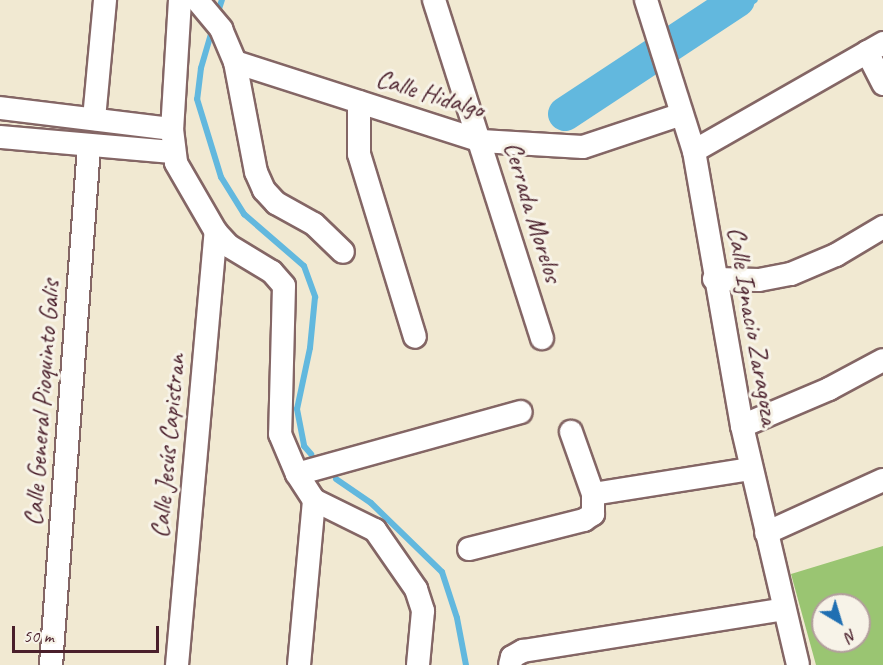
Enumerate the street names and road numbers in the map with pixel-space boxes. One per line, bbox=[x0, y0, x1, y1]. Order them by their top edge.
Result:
street label: Calle Hidalgo bbox=[373, 63, 487, 125]
street label: Cerrada Morelos bbox=[497, 138, 569, 286]
street label: Calle Ignacio Zaragoza bbox=[720, 224, 786, 428]
street label: Calle General Pioquinto Galis bbox=[18, 278, 66, 528]
street label: Calle Jesús Capistran bbox=[144, 353, 192, 539]

